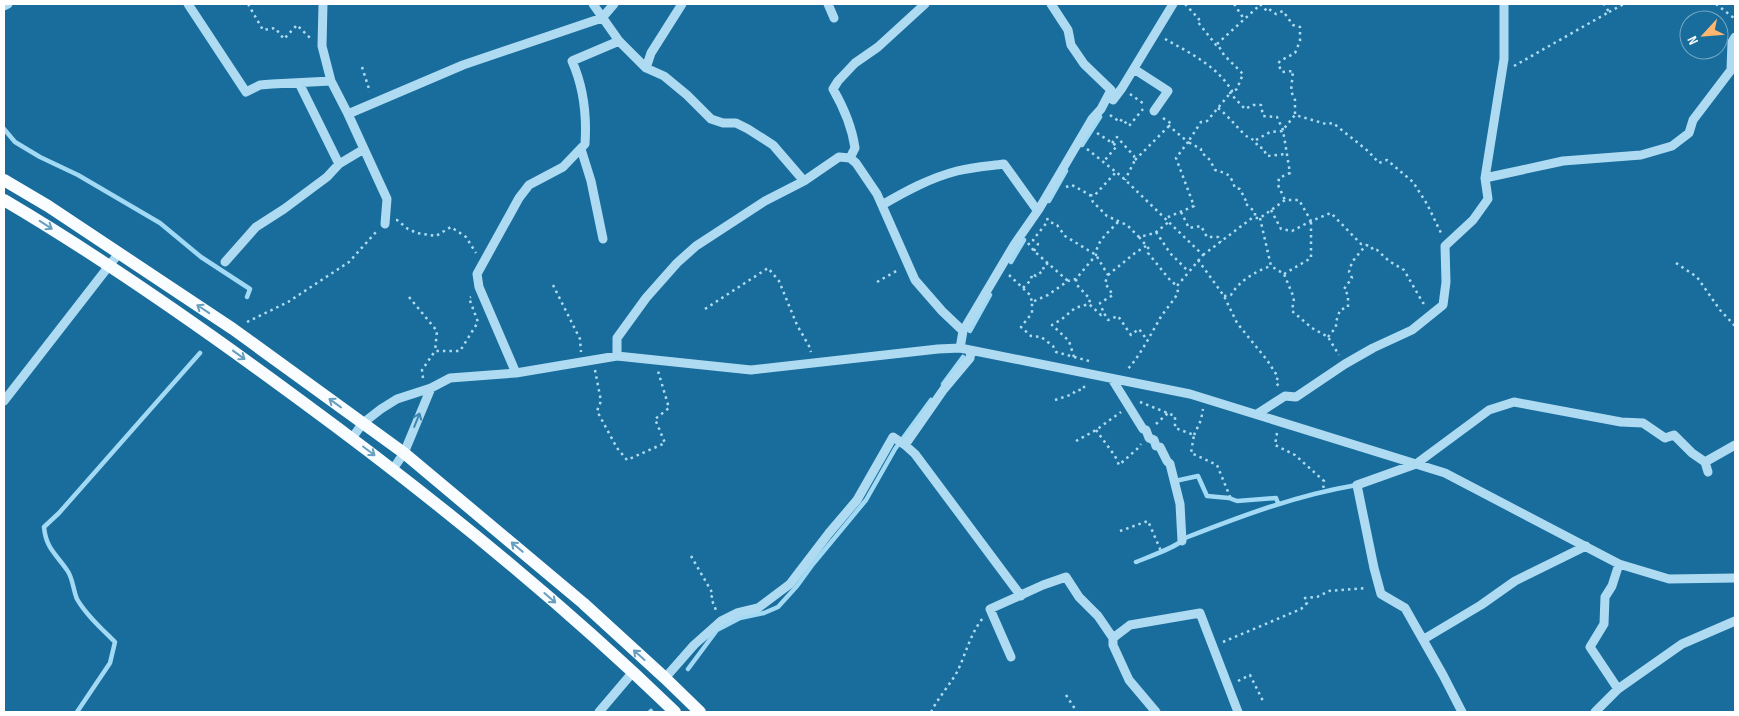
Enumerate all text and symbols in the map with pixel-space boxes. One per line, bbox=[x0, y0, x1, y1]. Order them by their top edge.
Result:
north arrow bbox=[1679, 10, 1729, 60]
text: N bbox=[1683, 33, 1702, 48]
one-way arrow bbox=[38, 220, 52, 230]
one-way arrow bbox=[196, 303, 210, 313]
one-way arrow bbox=[232, 349, 245, 360]
one-way arrow bbox=[328, 398, 342, 408]
one-way arrow bbox=[414, 413, 423, 428]
one-way arrow bbox=[362, 446, 376, 456]
one-way arrow bbox=[511, 541, 524, 553]
one-way arrow bbox=[543, 592, 556, 604]
one-way arrow bbox=[633, 649, 646, 661]

